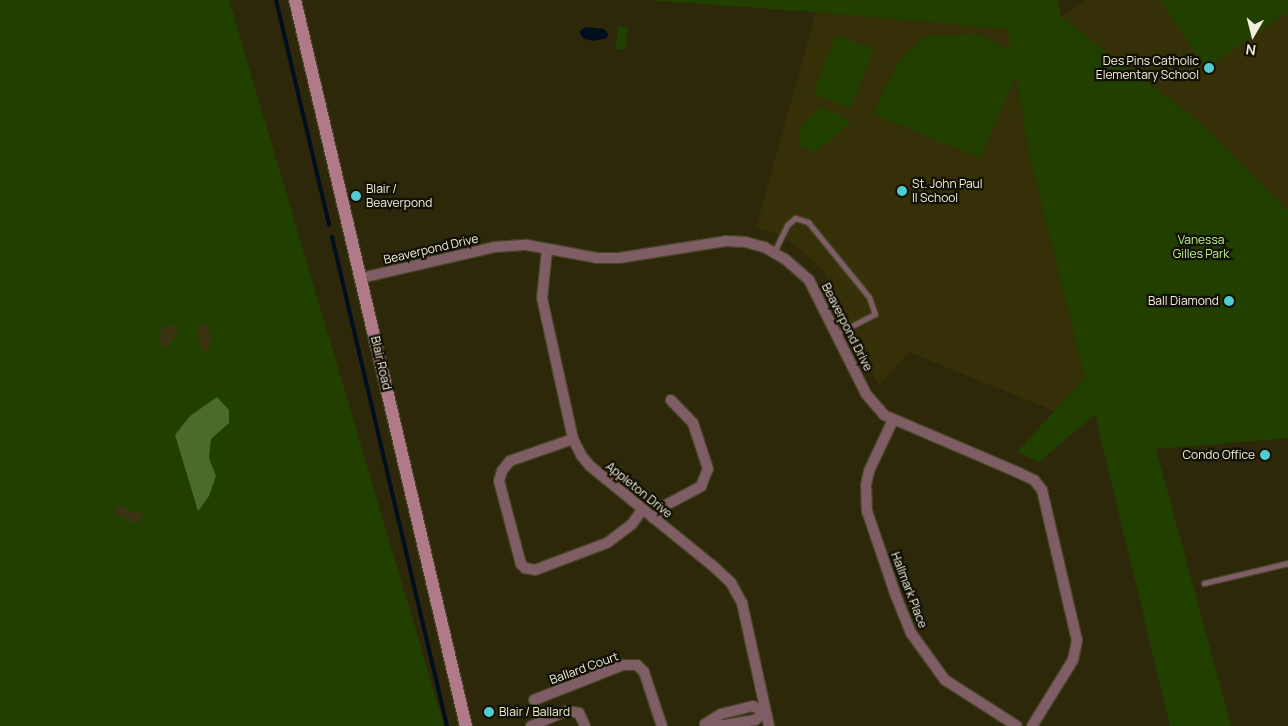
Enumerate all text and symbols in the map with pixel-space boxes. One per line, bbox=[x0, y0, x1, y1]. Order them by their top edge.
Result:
north arrow bbox=[1228, 10, 1278, 60]
text: N bbox=[1245, 40, 1257, 60]
place label: Des Pins Catholic Elementary School bbox=[1096, 54, 1199, 82]
marker: Des Pins Catholic Elementary School bbox=[1203, 62, 1215, 74]
place label: St. John Paul II School bbox=[912, 177, 983, 205]
place label: Blair / Beaverpond bbox=[366, 182, 432, 210]
marker: St. John Paul II School bbox=[896, 185, 908, 197]
marker: Blair / Beaverpond bbox=[350, 190, 362, 202]
street label: Beaverpond Drive bbox=[382, 231, 480, 267]
park label: Vanessa Gilles Park bbox=[1173, 233, 1229, 261]
street label: Beaverpond Drive bbox=[819, 281, 875, 373]
place label: Ball Diamond bbox=[1148, 294, 1219, 308]
marker: Ball Diamond bbox=[1223, 295, 1235, 307]
street label: Blair Road bbox=[368, 335, 394, 391]
place label: Condo Office bbox=[1183, 448, 1255, 462]
marker: Condo Office bbox=[1259, 449, 1271, 461]
street label: Appleton Drive bbox=[603, 459, 675, 521]
street label: Hallmark Place bbox=[888, 550, 930, 630]
street label: Ballard Court bbox=[548, 649, 620, 687]
place label: Blair / Ballard bbox=[499, 705, 570, 719]
marker: Blair / Ballard bbox=[483, 706, 495, 718]

